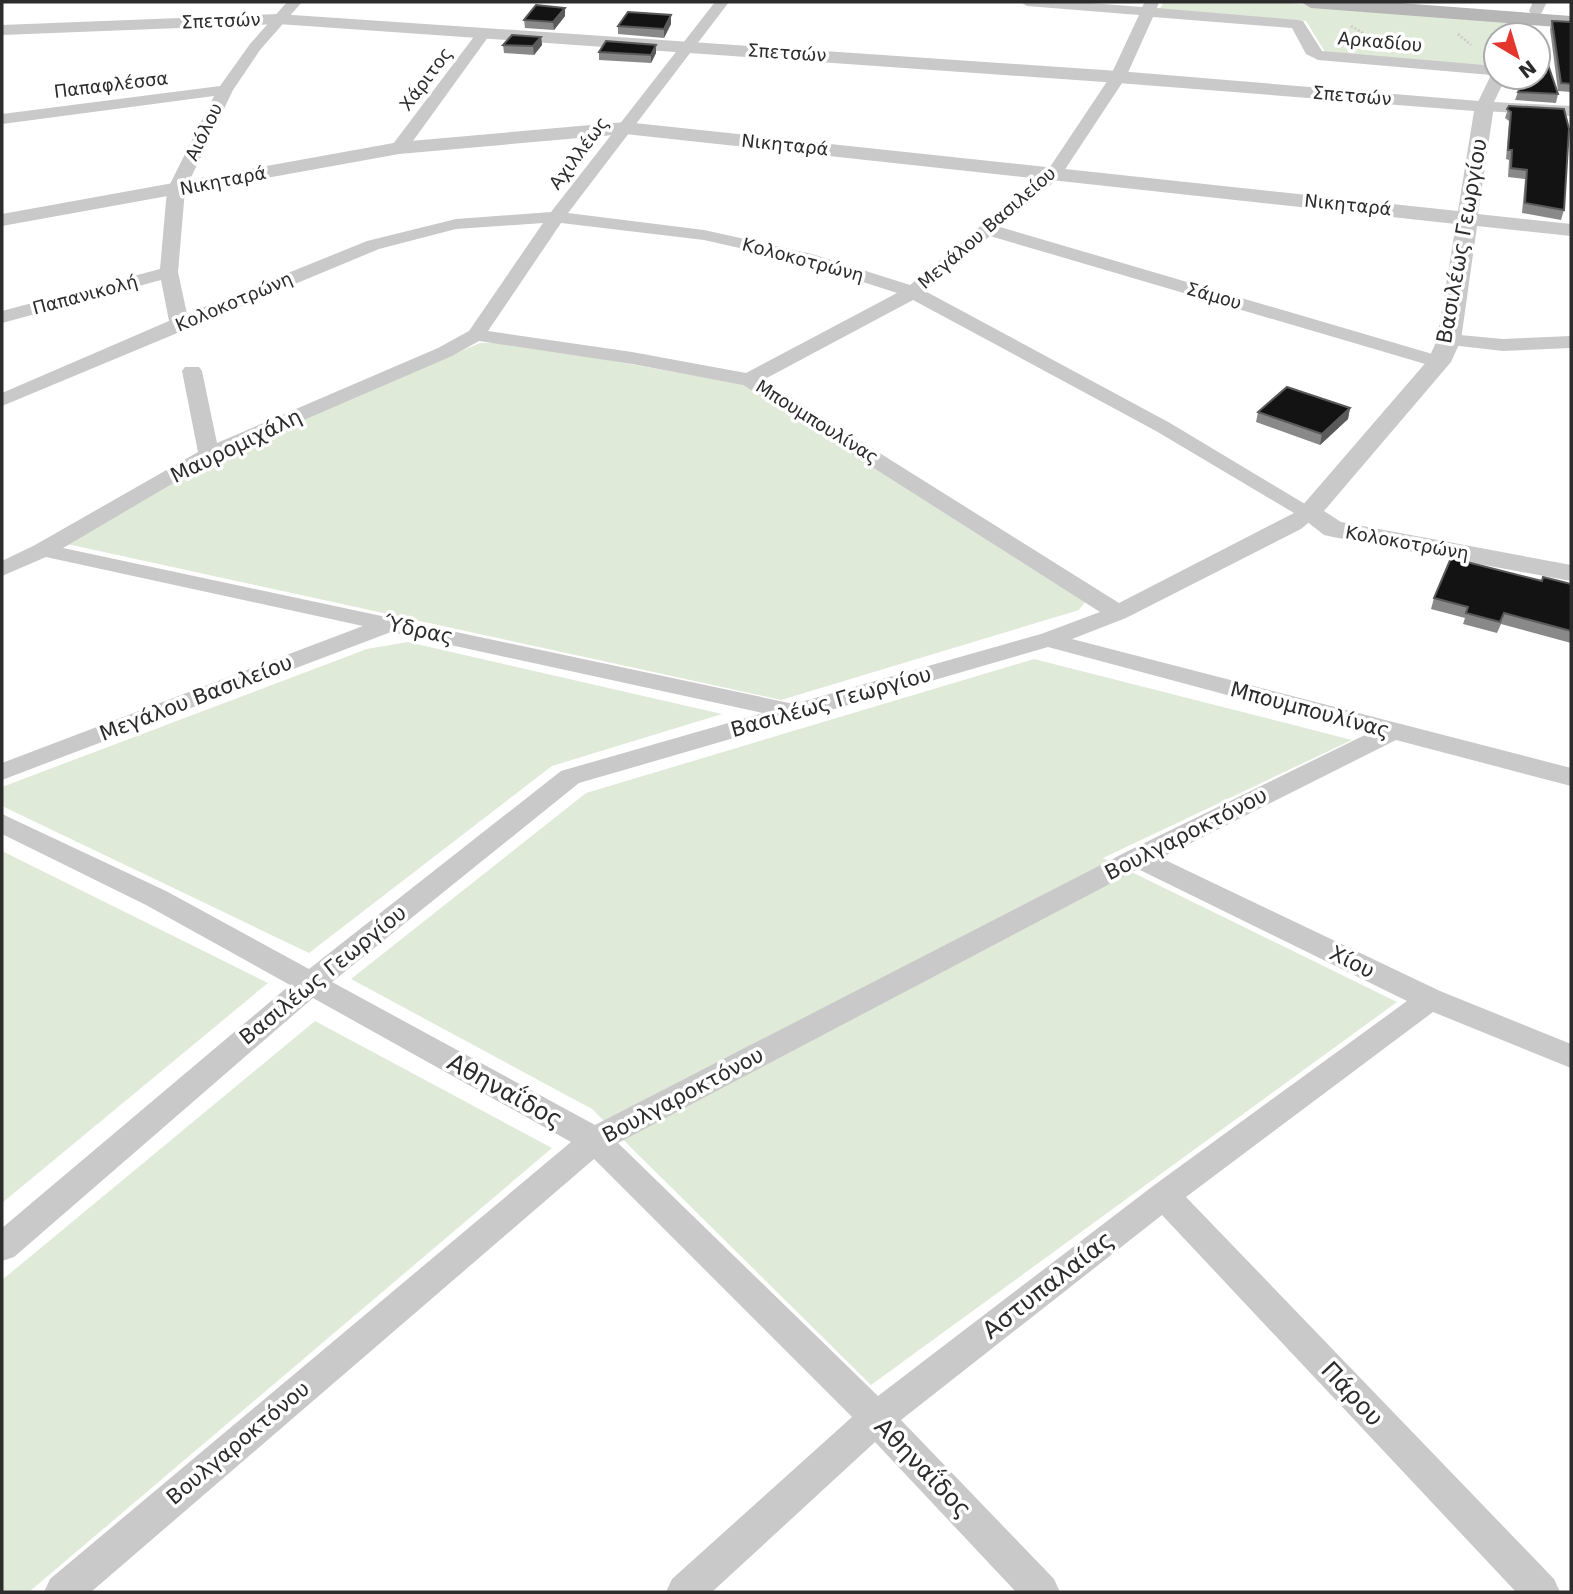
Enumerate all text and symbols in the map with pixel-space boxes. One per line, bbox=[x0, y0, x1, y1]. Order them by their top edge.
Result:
street label: Σπετσών bbox=[181, 9, 261, 32]
north arrow bbox=[1482, 21, 1552, 91]
street label: Αρκαδίου bbox=[1337, 27, 1423, 56]
street label: Σπετσών bbox=[747, 39, 827, 66]
street label: Χάριτος bbox=[395, 43, 456, 115]
text: N bbox=[1514, 56, 1541, 83]
street label: Παπαφλέσσα bbox=[53, 67, 169, 102]
street label: Σπετσών bbox=[1312, 82, 1392, 109]
street label: Αιόλου bbox=[181, 100, 226, 164]
street label: Αχιλλέως bbox=[544, 112, 613, 193]
street label: Νικηταρά bbox=[740, 129, 830, 160]
street label: Βασιλέως Γεωργίου bbox=[1432, 137, 1492, 345]
street label: Νικηταρά bbox=[178, 162, 268, 199]
street label: Μεγάλου Βασιλείου bbox=[914, 162, 1060, 293]
street label: Νικηταρά bbox=[1303, 189, 1393, 220]
street label: Κολοκοτρώνη bbox=[740, 233, 866, 286]
street label: Κολοκοτρώνη bbox=[172, 267, 295, 336]
street label: Παπανικολή bbox=[30, 270, 140, 319]
street label: Σάμου bbox=[1184, 278, 1244, 313]
street label: Μπουμπουλίνας bbox=[752, 375, 883, 468]
street label: Μαυρομιχάλη bbox=[167, 404, 305, 488]
street label: Κολοκοτρώνη bbox=[1344, 521, 1470, 564]
street label: Ύδρας bbox=[381, 611, 456, 649]
street label: Μεγάλου Βασιλείου bbox=[96, 650, 296, 746]
street label: Βασιλέως Γεωργίου bbox=[728, 662, 934, 742]
street label: Μπουμπουλίνας bbox=[1228, 677, 1392, 743]
street label: Βουλγαροκτόνου bbox=[1101, 783, 1271, 885]
street label: Βασιλέως Γεωργίου bbox=[235, 900, 411, 1050]
street label: Χίου bbox=[1326, 941, 1378, 983]
street label: Βουλγαροκτόνου bbox=[598, 1042, 768, 1148]
street label: Αθηναΐδος bbox=[443, 1045, 569, 1134]
street label: Αστυπαλαίας bbox=[977, 1225, 1119, 1345]
street label: Πάρου bbox=[1315, 1356, 1389, 1432]
street label: Βουλγαροκτόνου bbox=[162, 1376, 314, 1510]
street label: Αθηναΐδος bbox=[869, 1410, 979, 1523]

